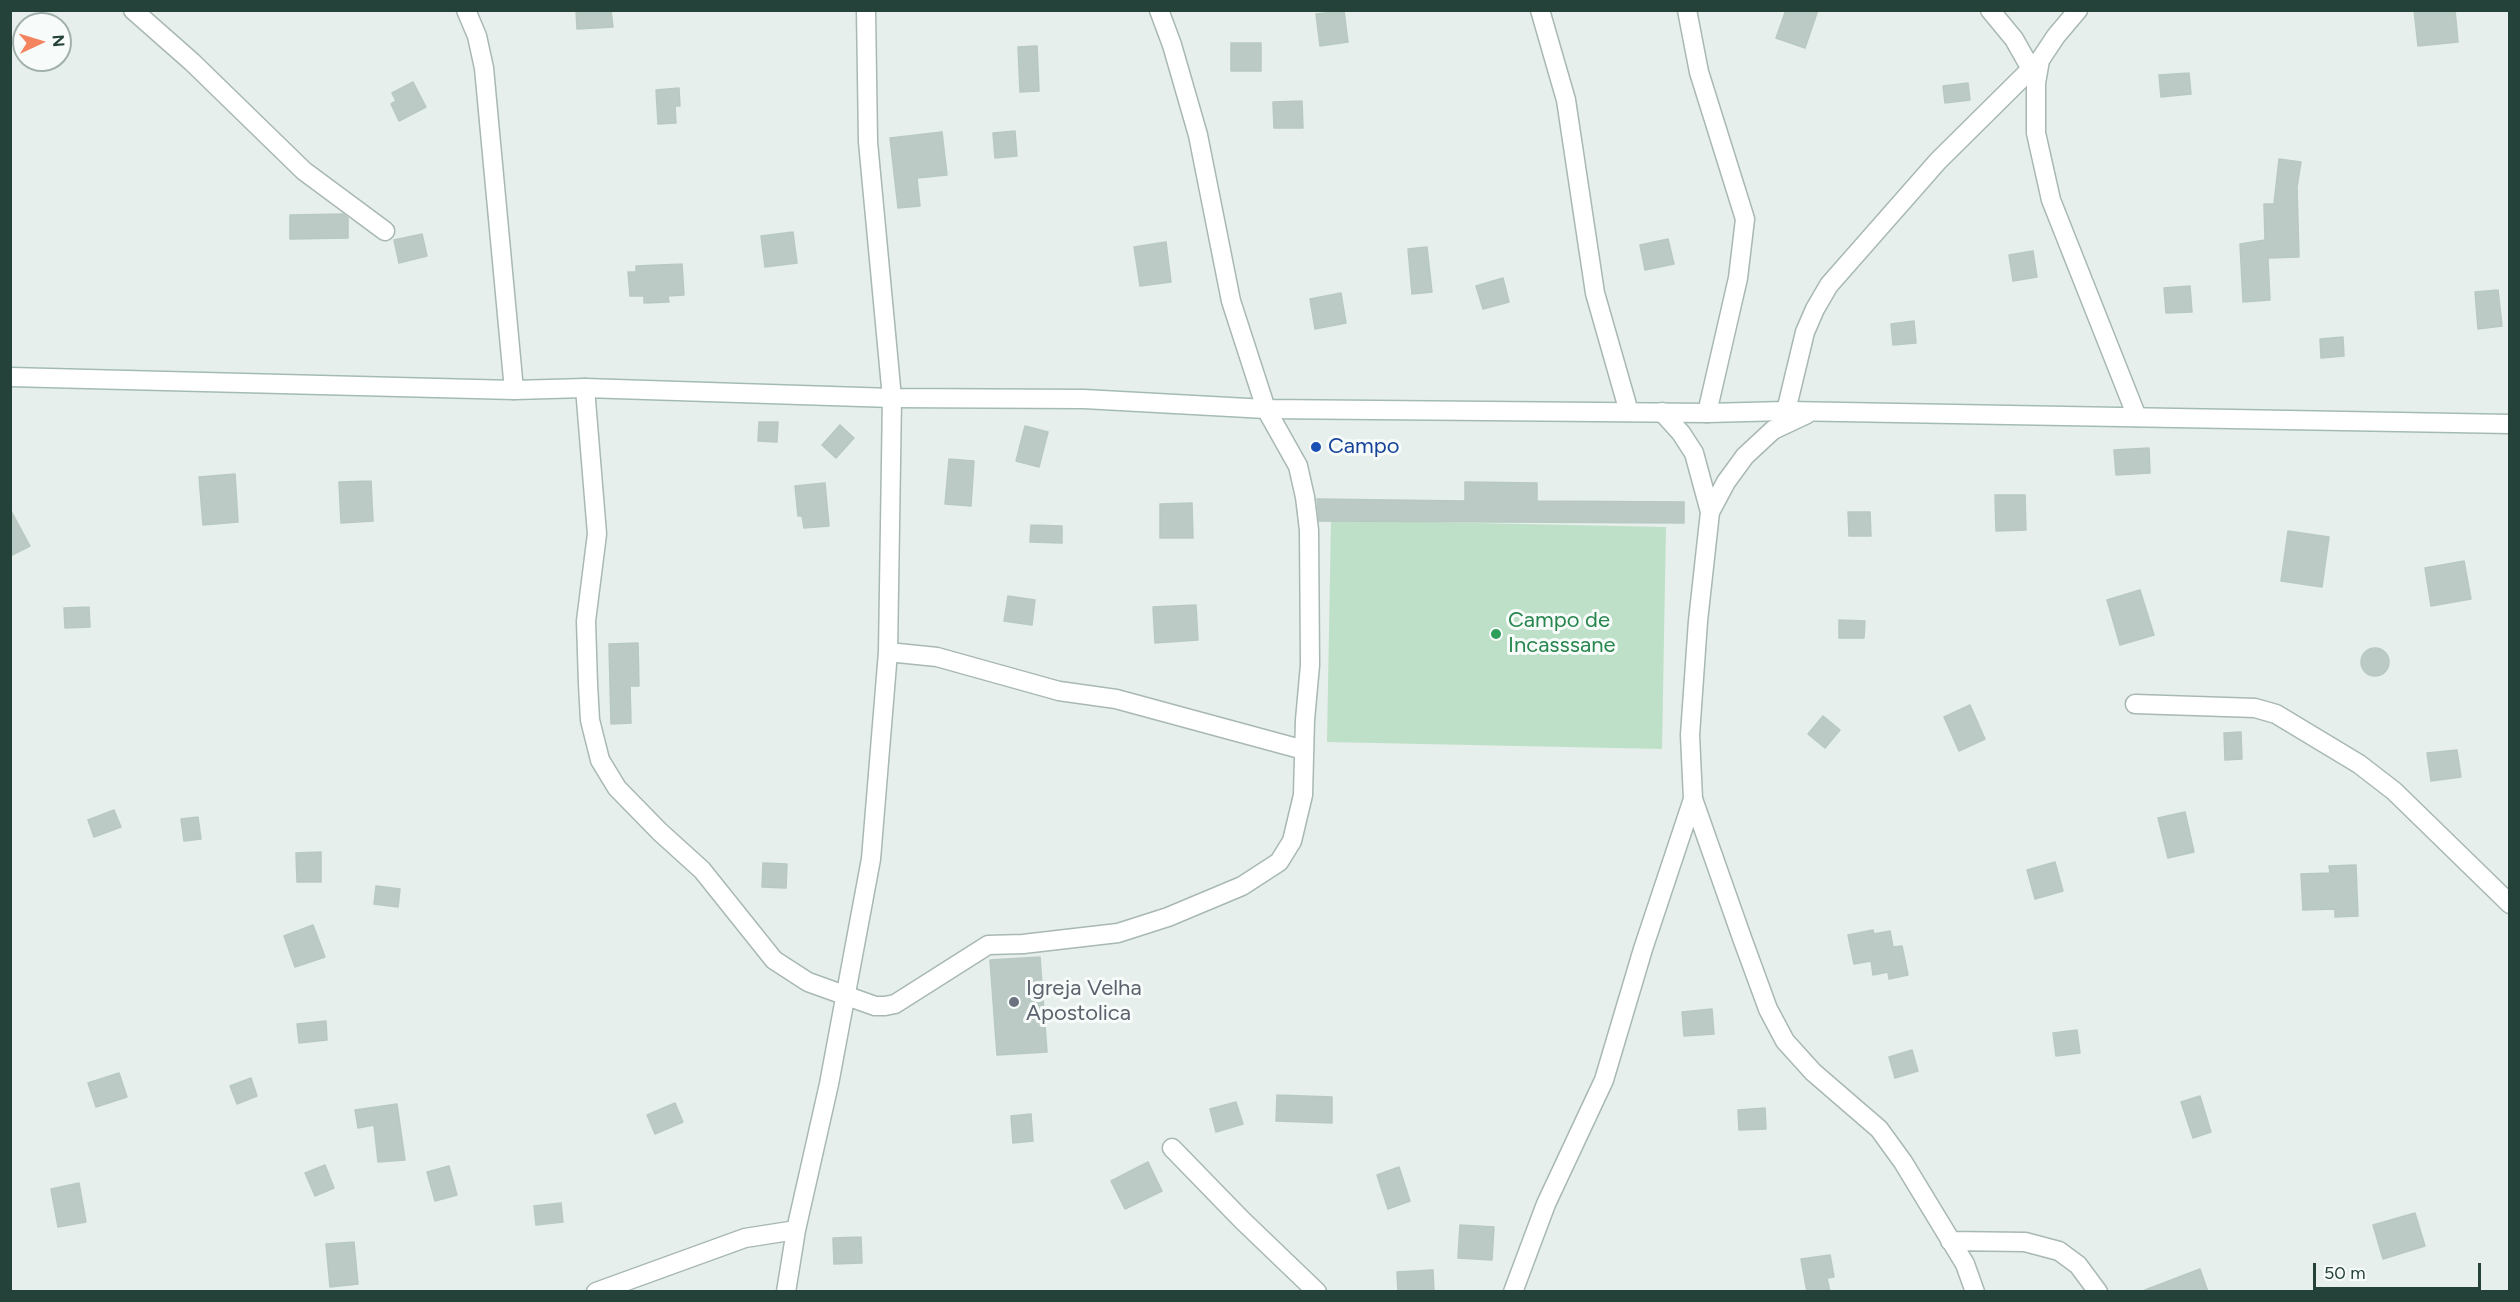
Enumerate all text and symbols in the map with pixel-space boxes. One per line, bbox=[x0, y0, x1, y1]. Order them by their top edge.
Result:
north arrow bbox=[12, 12, 72, 72]
text: N bbox=[49, 34, 68, 48]
place label: Campo bbox=[1328, 434, 1400, 460]
marker: Campo bbox=[1309, 440, 1323, 454]
place label: Campo de Incasssane bbox=[1508, 608, 1616, 660]
marker: Campo de Incasssane bbox=[1489, 627, 1503, 641]
place label: Igreja Velha Apostolica bbox=[1026, 976, 1142, 1028]
marker: Igreja Velha Apostolica bbox=[1007, 995, 1021, 1009]
scale bar bbox=[2316, 1251, 2484, 1289]
text: 50 m bbox=[2324, 1262, 2366, 1284]

